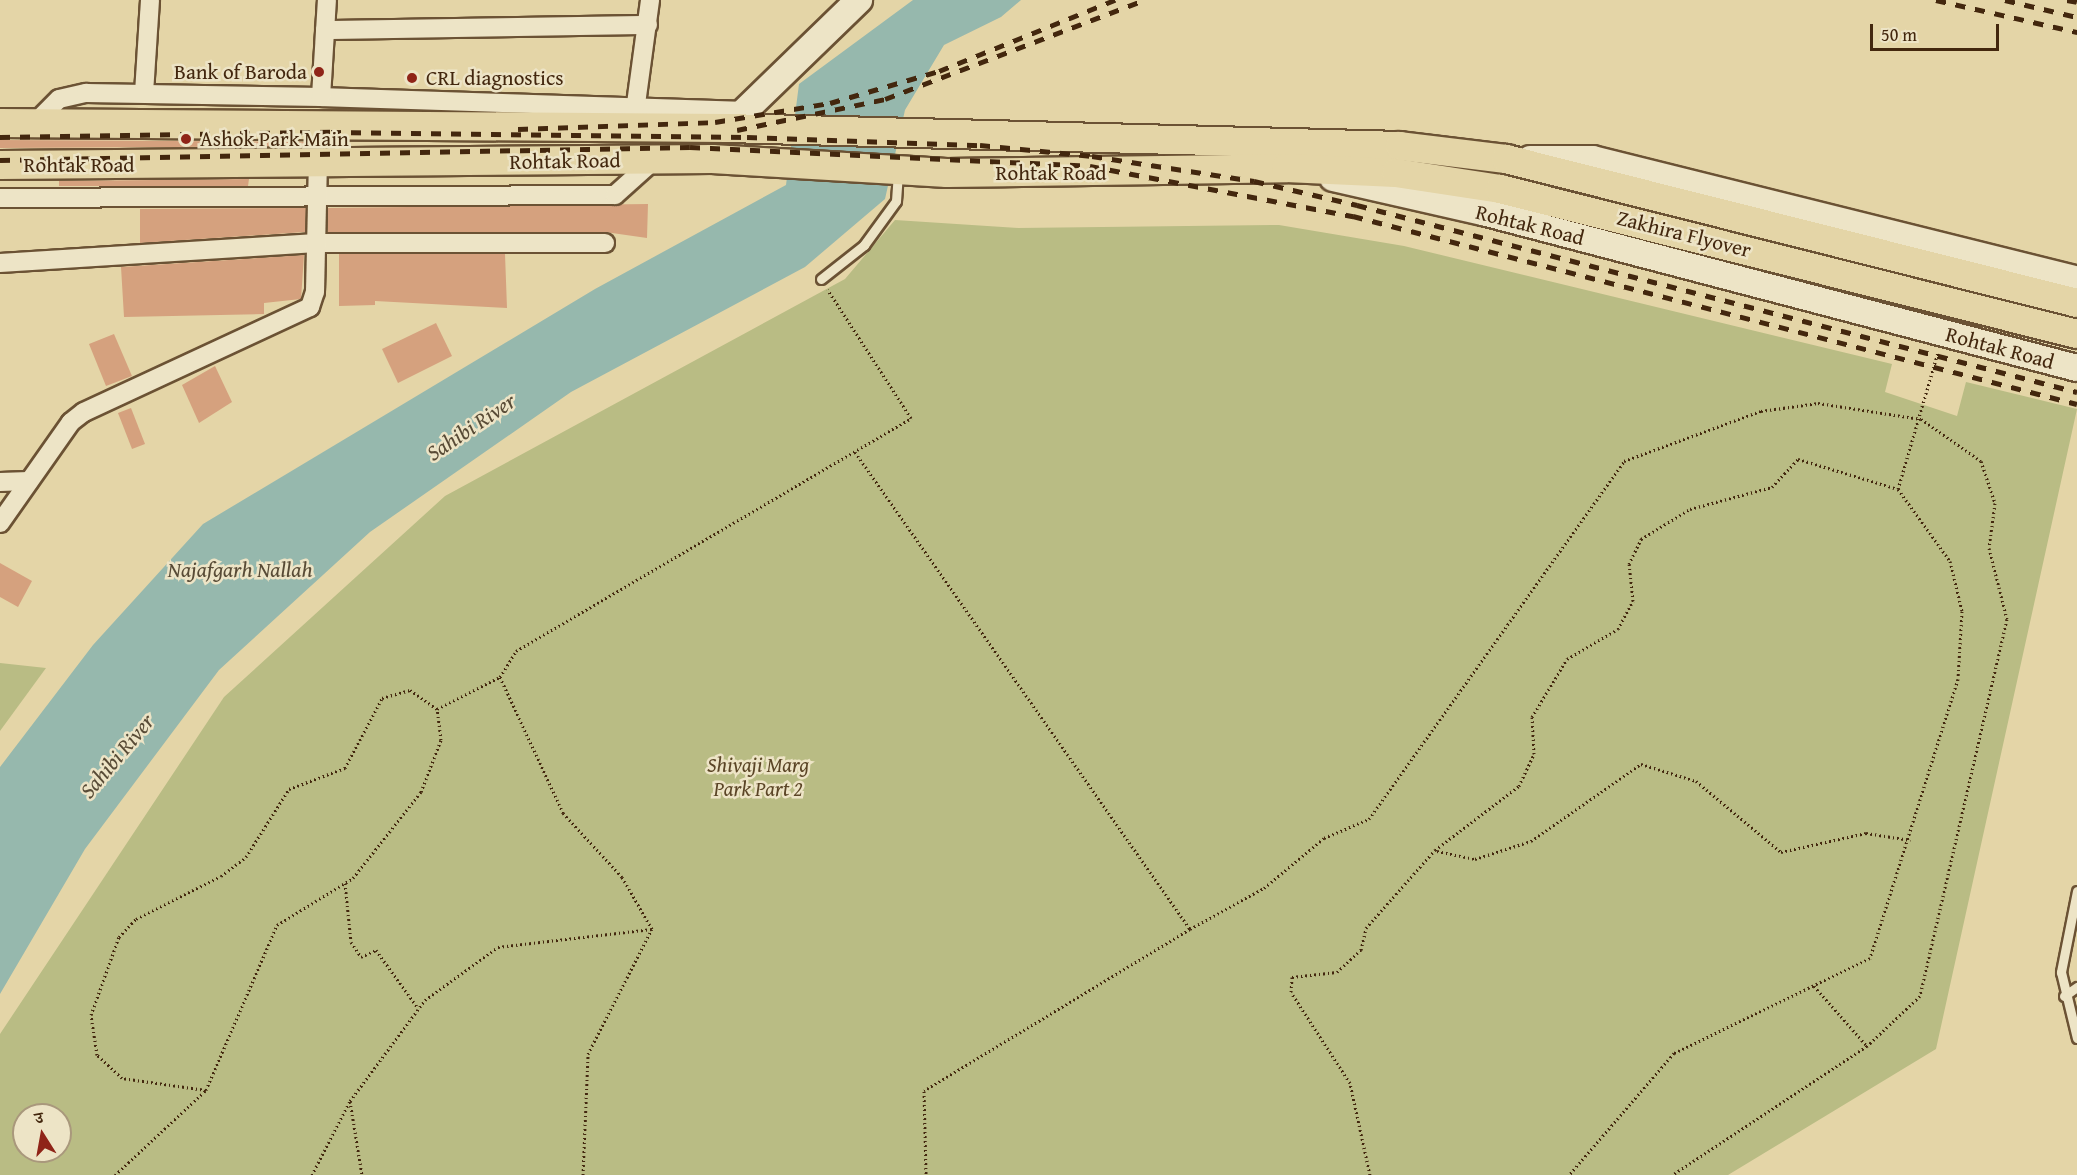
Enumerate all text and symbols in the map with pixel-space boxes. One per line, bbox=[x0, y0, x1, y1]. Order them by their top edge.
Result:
scale bar bbox=[1873, 12, 2002, 50]
text: 50 m bbox=[1881, 21, 1917, 48]
place label: Bank of Baroda bbox=[174, 59, 307, 85]
marker: Bank of Baroda bbox=[312, 65, 326, 79]
place label: CRL diagnostics bbox=[426, 65, 564, 91]
marker: CRL diagnostics bbox=[403, 69, 421, 87]
place label: Ashok Park Main bbox=[200, 126, 349, 152]
marker: Ashok Park Main bbox=[177, 130, 195, 148]
street label: Rohtak Road bbox=[509, 147, 621, 175]
street label: Rohtak Road bbox=[23, 152, 135, 178]
street label: Rohtak Road bbox=[995, 160, 1107, 186]
street label: Rohtak Road bbox=[1473, 199, 1587, 251]
street label: Zakhira Flyover bbox=[1614, 205, 1754, 263]
street label: Rohtak Road bbox=[1943, 321, 2057, 375]
water label: Sahibi River bbox=[421, 388, 521, 466]
water label: Najafgarh Nallah bbox=[167, 557, 313, 583]
water label: Sahibi River bbox=[74, 709, 160, 803]
park label: Shivaji Marg Park Part 2 bbox=[707, 752, 809, 802]
north arrow bbox=[12, 1103, 72, 1163]
text: उ bbox=[33, 1105, 45, 1130]

